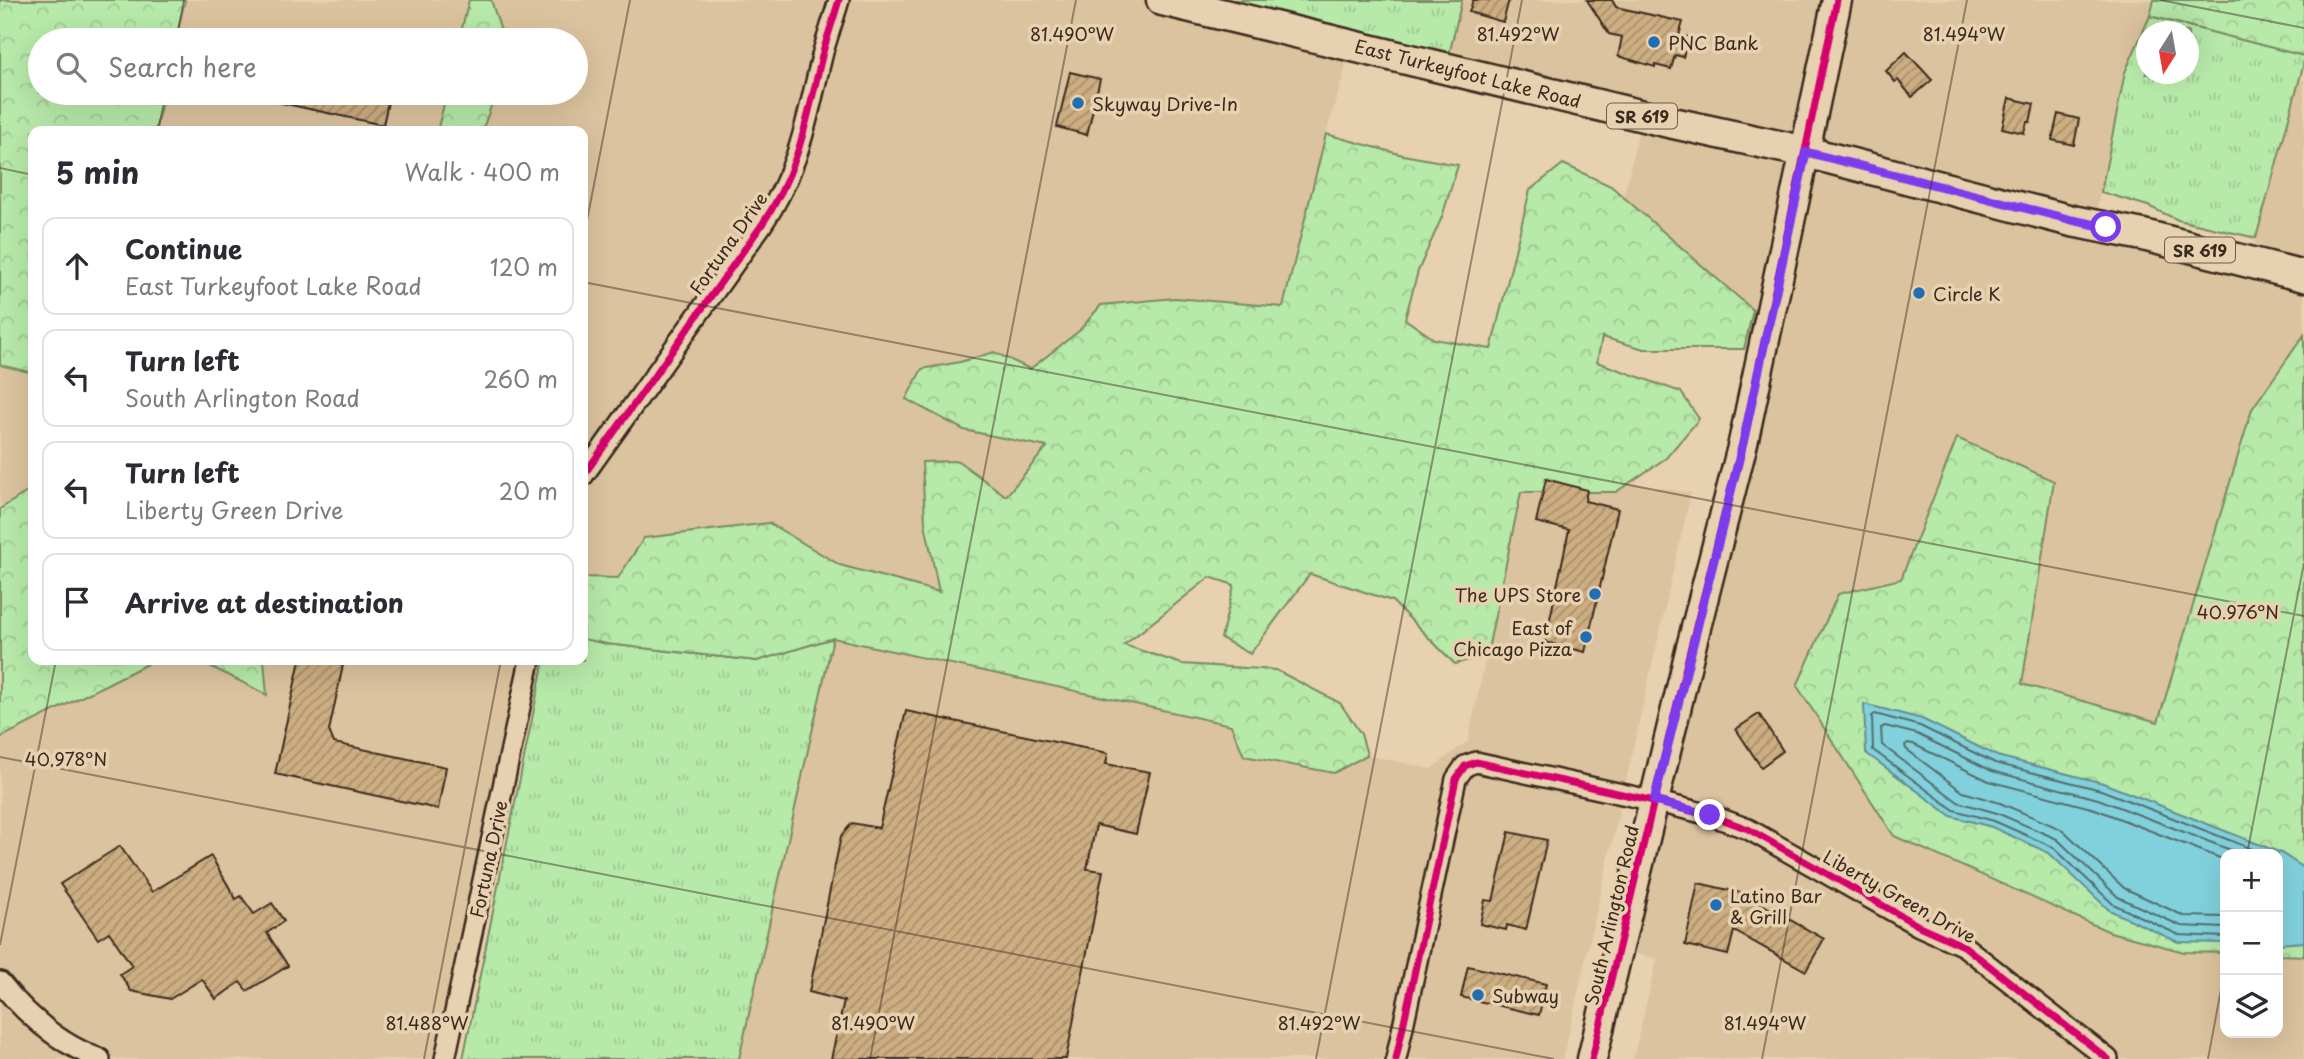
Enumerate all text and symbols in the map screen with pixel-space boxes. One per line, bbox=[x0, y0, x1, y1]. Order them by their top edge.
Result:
text: 81.490°W bbox=[1030, 20, 1114, 47]
text: 81.492°W bbox=[1477, 20, 1560, 47]
text: 81.494°W bbox=[1923, 20, 2006, 47]
north arrow bbox=[2136, 21, 2199, 84]
search box bbox=[28, 28, 588, 105]
place label: PNC Bank bbox=[1668, 29, 1759, 56]
street label: East Turkeyfoot Lake Road bbox=[1352, 32, 1584, 114]
marker: PNC Bank bbox=[1646, 34, 1662, 50]
text: Search here bbox=[108, 47, 257, 86]
icon: search bbox=[52, 48, 90, 86]
place label: Skyway Drive-In bbox=[1092, 90, 1238, 117]
marker: Skyway Drive-In bbox=[1070, 95, 1086, 111]
road number: SR 619 bbox=[1607, 104, 1677, 128]
text: 5 min bbox=[56, 149, 139, 194]
text: Walk · 400 m bbox=[405, 154, 560, 189]
street label: Fortuna Drive bbox=[683, 186, 773, 300]
route start bbox=[2090, 211, 2121, 242]
text: Continue bbox=[125, 229, 242, 268]
road number: SR 619 bbox=[2165, 238, 2235, 262]
icon: ahead bbox=[58, 247, 96, 285]
text: 120 m bbox=[490, 249, 558, 284]
text: East Turkeyfoot Lake Road bbox=[125, 268, 422, 303]
place label: Circle K bbox=[1933, 280, 2001, 307]
marker: Circle K bbox=[1911, 285, 1927, 301]
text: Turn left bbox=[125, 341, 240, 380]
icon: left bbox=[58, 359, 96, 397]
text: 260 m bbox=[483, 361, 558, 396]
text: South Arlington Road bbox=[125, 380, 360, 415]
text: Turn left bbox=[125, 453, 240, 492]
icon: left bbox=[58, 471, 96, 509]
text: 20 m bbox=[499, 473, 558, 508]
text: Liberty Green Drive bbox=[125, 492, 344, 527]
place label: The UPS Store bbox=[1455, 581, 1581, 608]
icon: arrive bbox=[58, 583, 96, 621]
text: Arrive at destination bbox=[125, 583, 404, 622]
marker: The UPS Store bbox=[1587, 586, 1603, 602]
text: 40.976°N bbox=[2197, 598, 2279, 625]
place label: East of Chicago Pizza bbox=[1453, 614, 1574, 662]
marker: East of Chicago Pizza bbox=[1578, 629, 1594, 645]
text: 40.978°N bbox=[25, 745, 107, 772]
street label: Fortuna Drive bbox=[462, 798, 514, 920]
route end bbox=[1694, 799, 1725, 830]
street label: South Arlington Road bbox=[1577, 822, 1645, 1008]
street label: Liberty Green Drive bbox=[1819, 843, 1982, 949]
map controls bbox=[2220, 849, 2283, 1038]
button: + bbox=[2220, 849, 2283, 912]
place label: Latino Bar & Grill bbox=[1730, 882, 1823, 930]
marker: Latino Bar & Grill bbox=[1708, 897, 1724, 913]
button: − bbox=[2220, 912, 2283, 975]
button: layers bbox=[2220, 975, 2283, 1038]
place label: Subway bbox=[1492, 982, 1559, 1009]
marker: Subway bbox=[1470, 987, 1486, 1003]
text: 81.488°W bbox=[386, 1009, 469, 1036]
text: 81.490°W bbox=[831, 1009, 915, 1036]
text: 81.492°W bbox=[1278, 1009, 1361, 1036]
text: 81.494°W bbox=[1724, 1009, 1807, 1036]

